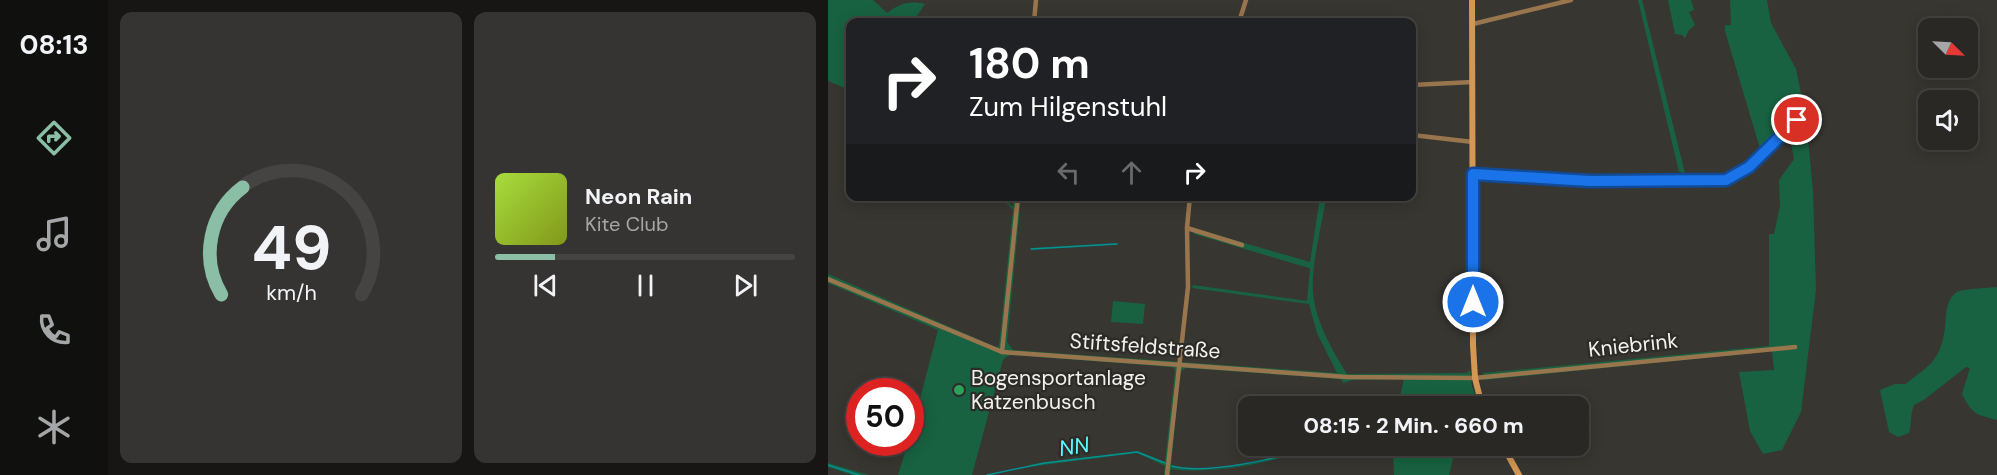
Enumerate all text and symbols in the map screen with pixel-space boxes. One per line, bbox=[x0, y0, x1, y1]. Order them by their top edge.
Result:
north arrow bbox=[1918, 18, 1978, 78]
map controls bbox=[1918, 18, 1978, 150]
text: 08:13 bbox=[19, 27, 89, 62]
text: 180 m bbox=[969, 36, 1090, 91]
icon: right bbox=[870, 42, 948, 120]
text: Zum Hilgenstuhl bbox=[969, 89, 1167, 124]
button: sound bbox=[1918, 90, 1978, 150]
pin bbox=[1771, 94, 1822, 145]
icon: arrive bbox=[1780, 103, 1813, 136]
icon: directions bbox=[33, 117, 75, 159]
icon: left bbox=[1052, 156, 1085, 189]
icon: ahead bbox=[1115, 156, 1148, 189]
icon: right bbox=[1178, 156, 1211, 189]
text: Neon Rain bbox=[585, 182, 692, 211]
text: 49 bbox=[251, 207, 331, 288]
text: Kite Club bbox=[585, 211, 669, 237]
icon: music bbox=[33, 213, 75, 255]
icon: previous bbox=[529, 269, 562, 302]
icon: pause bbox=[629, 269, 662, 302]
icon: next bbox=[729, 269, 762, 302]
position arrow bbox=[1441, 270, 1505, 334]
text: km/h bbox=[266, 279, 316, 307]
icon: phone bbox=[33, 309, 75, 351]
street label: Kniebrink bbox=[1587, 326, 1680, 364]
street label: Stiftsfeldstraße bbox=[1069, 327, 1221, 365]
place label: Bogensportanlage Katzenbusch bbox=[971, 364, 1146, 416]
speed limit sign: 50 bbox=[846, 378, 924, 456]
marker: Bogensportanlage Katzenbusch bbox=[952, 383, 966, 397]
icon: climate bbox=[33, 406, 75, 448]
text: 08:15 · 2 Min. · 660 m bbox=[1303, 411, 1524, 440]
water label: NN bbox=[1057, 430, 1092, 463]

